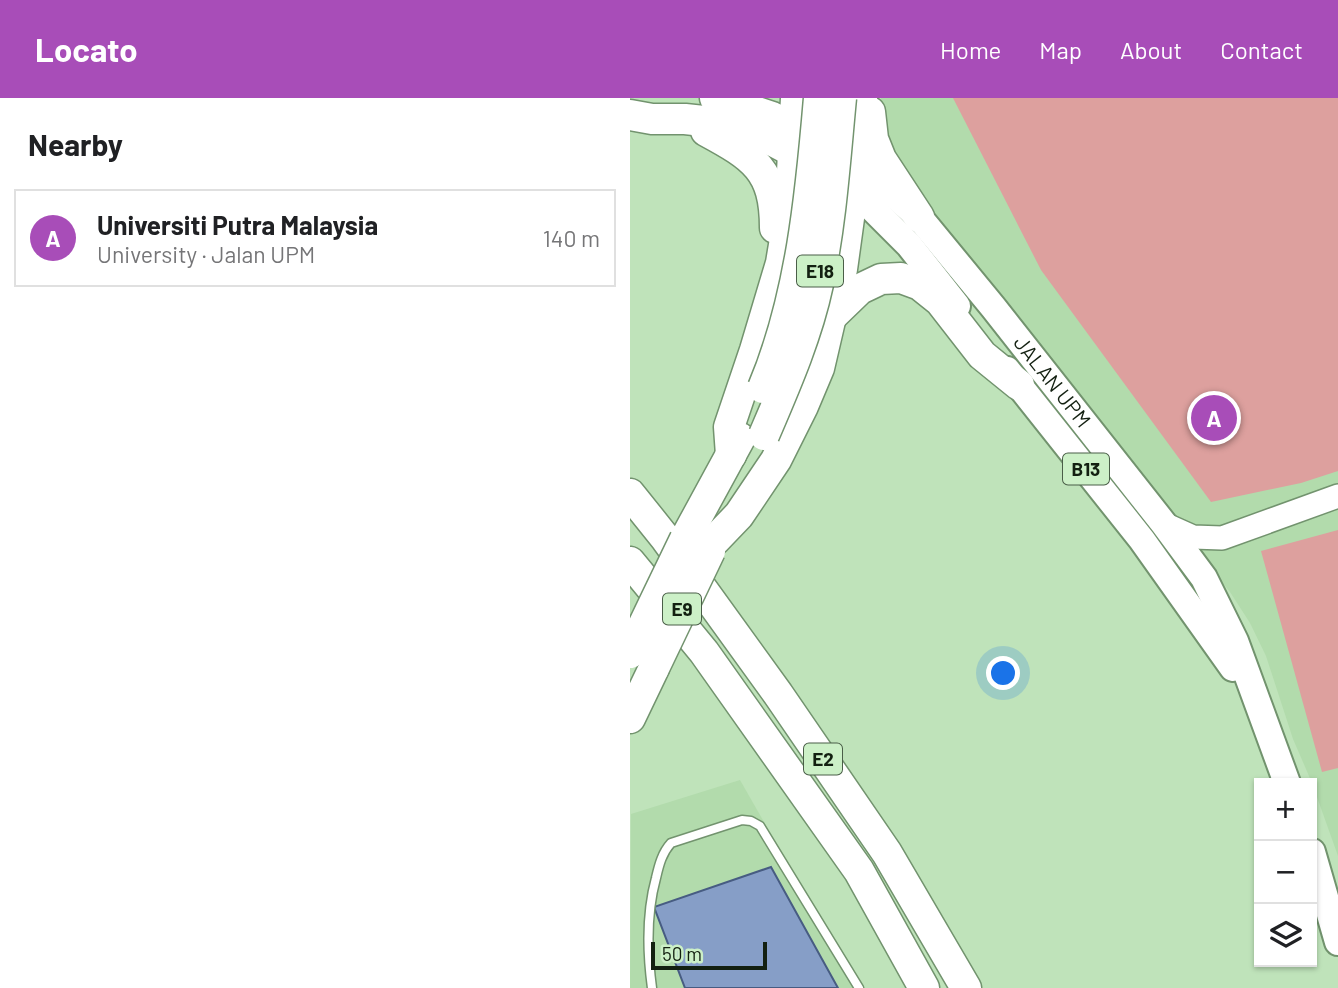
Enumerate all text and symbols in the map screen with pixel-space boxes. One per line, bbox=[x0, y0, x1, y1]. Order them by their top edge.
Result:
text: Locato bbox=[35, 29, 138, 69]
text: Home bbox=[940, 35, 1001, 64]
text: Map bbox=[1039, 35, 1082, 64]
text: About bbox=[1120, 35, 1182, 64]
text: Contact bbox=[1220, 35, 1303, 64]
text: Nearby bbox=[28, 126, 123, 162]
text: Universiti Putra Malaysia bbox=[97, 209, 378, 240]
text: A bbox=[45, 224, 61, 252]
text: 140 m bbox=[543, 224, 600, 252]
text: University · Jalan UPM bbox=[97, 240, 315, 268]
road number: E18 bbox=[797, 256, 843, 286]
street label: JALAN UPM bbox=[1009, 330, 1097, 432]
pin: A bbox=[1191, 392, 1237, 444]
road number: B13 bbox=[1063, 454, 1109, 484]
road number: E9 bbox=[663, 594, 701, 624]
your location bbox=[986, 656, 1020, 690]
road number: E2 bbox=[804, 744, 842, 774]
map controls bbox=[1254, 778, 1317, 967]
button: + bbox=[1254, 778, 1317, 841]
button: − bbox=[1254, 841, 1317, 904]
button: layers bbox=[1254, 904, 1317, 967]
scale bar bbox=[651, 939, 766, 971]
text: 50 m bbox=[662, 942, 702, 965]

